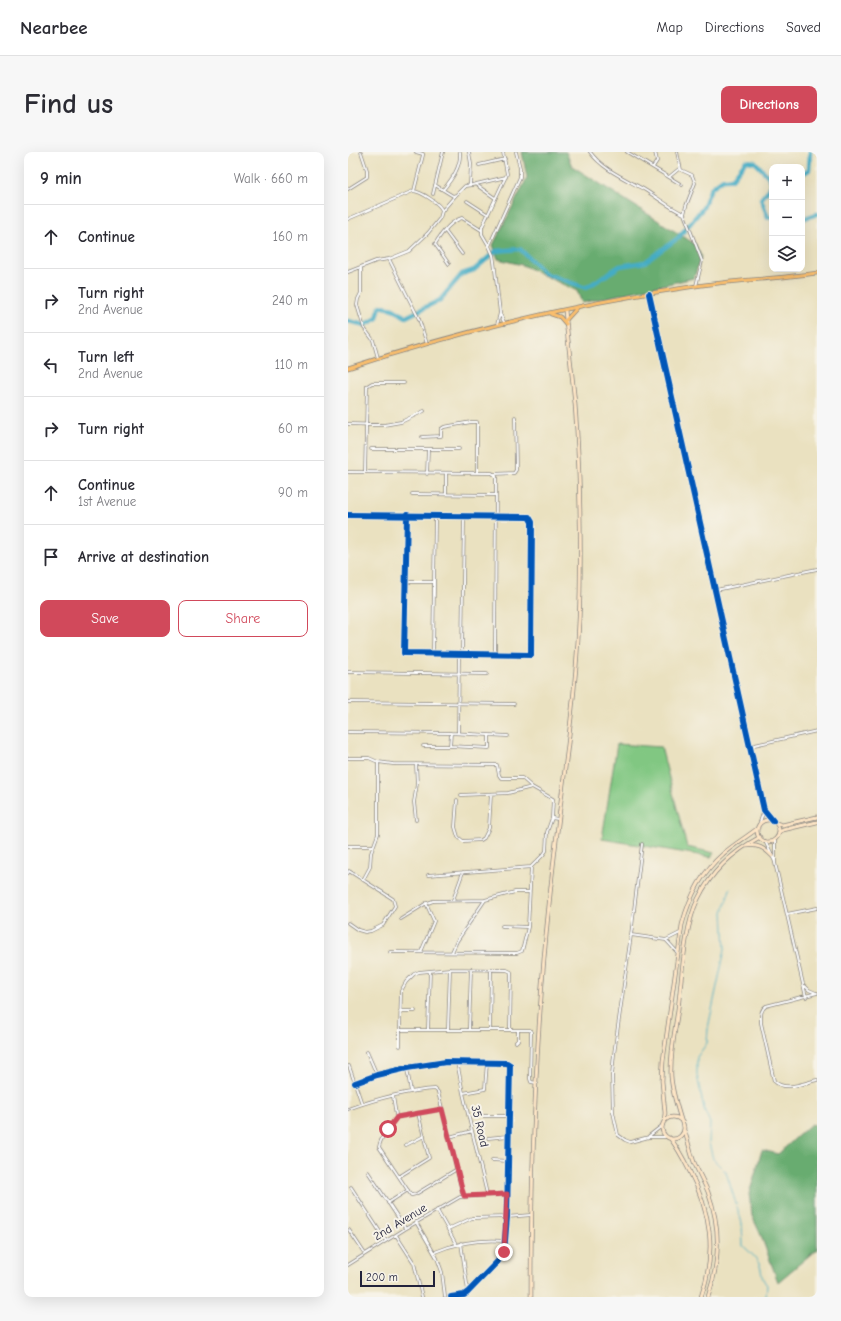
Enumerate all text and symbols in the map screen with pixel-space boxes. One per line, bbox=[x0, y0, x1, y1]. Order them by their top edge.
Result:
text: Nearbee bbox=[20, 17, 88, 39]
text: Map bbox=[656, 19, 683, 36]
text: Directions bbox=[705, 19, 764, 36]
text: Saved bbox=[786, 19, 821, 36]
button: Directions bbox=[721, 86, 817, 123]
text: Find us bbox=[24, 88, 113, 120]
map controls bbox=[769, 164, 805, 272]
button: + bbox=[769, 164, 805, 200]
text: 9 min bbox=[40, 169, 82, 188]
text: Walk · 660 m bbox=[234, 171, 308, 186]
button: − bbox=[769, 200, 805, 236]
icon: ahead bbox=[40, 226, 62, 248]
text: Continue bbox=[78, 228, 135, 246]
text: 160 m bbox=[273, 229, 308, 244]
button: layers bbox=[769, 236, 805, 272]
text: Turn right bbox=[78, 284, 144, 302]
icon: right bbox=[40, 290, 62, 312]
text: 240 m bbox=[272, 293, 308, 308]
text: 2nd Avenue bbox=[78, 302, 143, 317]
text: Turn left bbox=[78, 348, 134, 366]
icon: left bbox=[40, 354, 62, 376]
text: 110 m bbox=[275, 357, 308, 372]
text: 2nd Avenue bbox=[78, 366, 143, 381]
icon: right bbox=[40, 418, 62, 440]
text: Turn right bbox=[78, 420, 144, 438]
text: 60 m bbox=[278, 421, 308, 436]
text: Continue bbox=[78, 476, 135, 494]
icon: ahead bbox=[40, 482, 62, 504]
text: 90 m bbox=[278, 485, 308, 500]
text: 1st Avenue bbox=[78, 494, 136, 509]
icon: arrive bbox=[40, 546, 62, 568]
text: Arrive at destination bbox=[78, 548, 209, 566]
button: Save bbox=[40, 600, 170, 637]
button: Share bbox=[178, 600, 308, 637]
street label: 35 Road bbox=[468, 1104, 492, 1148]
route start bbox=[379, 1120, 397, 1138]
street label: 2nd Avenue bbox=[371, 1201, 429, 1243]
route end bbox=[495, 1243, 513, 1261]
scale bar bbox=[360, 1269, 435, 1288]
text: 200 m bbox=[366, 1271, 398, 1284]

